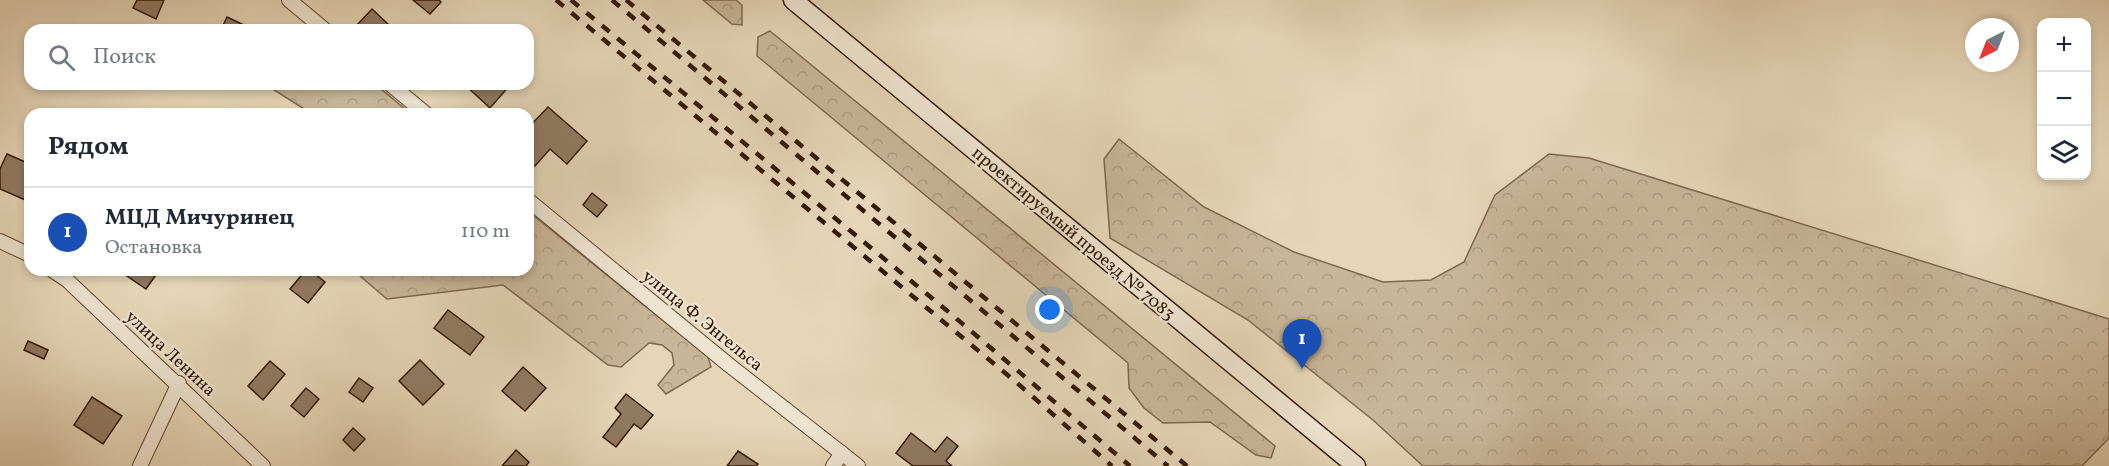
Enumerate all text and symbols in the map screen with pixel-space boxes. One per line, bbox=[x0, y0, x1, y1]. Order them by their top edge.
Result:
north arrow bbox=[1965, 18, 2019, 72]
map controls bbox=[2037, 18, 2091, 180]
button: + bbox=[2037, 18, 2091, 72]
search box bbox=[24, 24, 534, 90]
icon: search bbox=[45, 41, 78, 74]
text: Поиск bbox=[93, 42, 156, 73]
button: − bbox=[2037, 72, 2091, 126]
button: layers bbox=[2037, 126, 2091, 180]
text: Рядом bbox=[48, 129, 128, 165]
street label: проектируемый проезд № 7083 bbox=[966, 141, 1180, 327]
text: МЦД Мичуринец bbox=[105, 203, 294, 234]
text: 1 bbox=[63, 218, 72, 246]
text: 110 m bbox=[461, 218, 510, 246]
text: Остановка bbox=[105, 234, 202, 262]
street label: улица Ф. Энгельса bbox=[636, 265, 768, 378]
your location bbox=[1035, 295, 1064, 324]
street label: улица Ленина bbox=[119, 305, 221, 403]
pin: 1 bbox=[1282, 320, 1322, 369]

